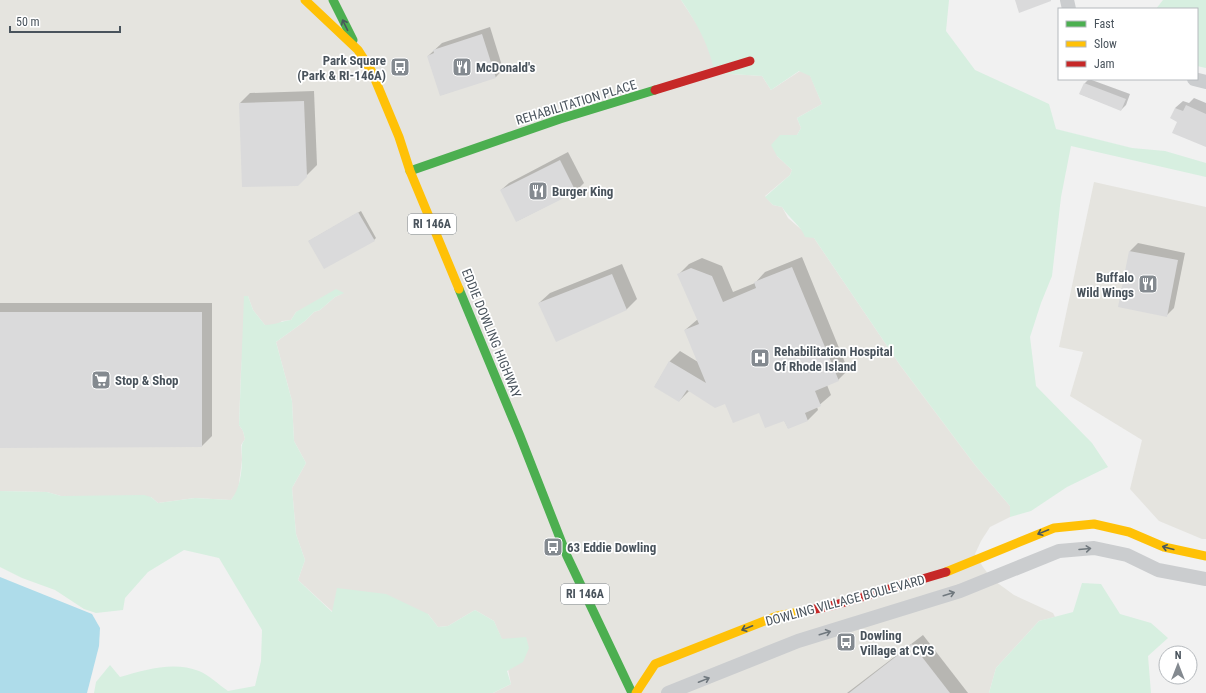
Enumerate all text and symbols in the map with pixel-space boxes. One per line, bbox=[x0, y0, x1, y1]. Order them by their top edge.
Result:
scale bar bbox=[10, 8, 120, 34]
legend bbox=[1058, 8, 1198, 80]
text: 50 m bbox=[16, 15, 40, 29]
text: Fast bbox=[1094, 17, 1115, 31]
one-way arrow bbox=[341, 19, 348, 31]
text: Slow bbox=[1094, 37, 1117, 51]
place label: Park Square (Park & RI-146A) bbox=[297, 53, 386, 83]
bus stop icon: Park Square (Park & RI-146A) bbox=[389, 56, 411, 78]
restaurant icon: McDonald's bbox=[451, 56, 473, 78]
text: Jam bbox=[1094, 57, 1115, 71]
place label: McDonald's bbox=[476, 60, 535, 75]
street label: REHABILITATION PLACE bbox=[514, 77, 638, 128]
restaurant icon: Burger King bbox=[527, 180, 549, 202]
place label: Burger King bbox=[552, 184, 613, 199]
road number: RI 146A bbox=[408, 214, 456, 234]
street label: EDDIE DOWLING HIGHWAY bbox=[459, 267, 524, 400]
place label: Buffalo Wild Wings bbox=[1076, 270, 1135, 300]
restaurant icon: Buffalo Wild Wings bbox=[1137, 273, 1159, 295]
place label: Rehabilitation Hospital Of Rhode Island bbox=[774, 344, 893, 374]
hospital icon: Rehabilitation Hospital Of Rhode Island bbox=[749, 347, 771, 369]
supermarket icon: Stop & Shop bbox=[90, 369, 112, 391]
place label: Stop & Shop bbox=[115, 373, 179, 388]
one-way arrow bbox=[1038, 529, 1050, 536]
bus stop icon: 63 Eddie Dowling bbox=[542, 536, 564, 558]
place label: 63 Eddie Dowling bbox=[567, 540, 656, 555]
one-way arrow bbox=[1162, 544, 1175, 551]
one-way arrow bbox=[1078, 546, 1091, 553]
street label: DOWLING VILLAGE BOULEVARD bbox=[764, 572, 926, 629]
road number: RI 146A bbox=[561, 584, 609, 604]
one-way arrow bbox=[943, 590, 956, 597]
one-way arrow bbox=[742, 624, 754, 632]
place label: Dowling Village at CVS bbox=[860, 628, 934, 658]
one-way arrow bbox=[819, 629, 832, 636]
bus stop icon: Dowling Village at CVS bbox=[835, 631, 857, 653]
north arrow bbox=[1158, 645, 1198, 685]
text: N bbox=[1175, 649, 1182, 662]
one-way arrow bbox=[697, 675, 709, 683]

